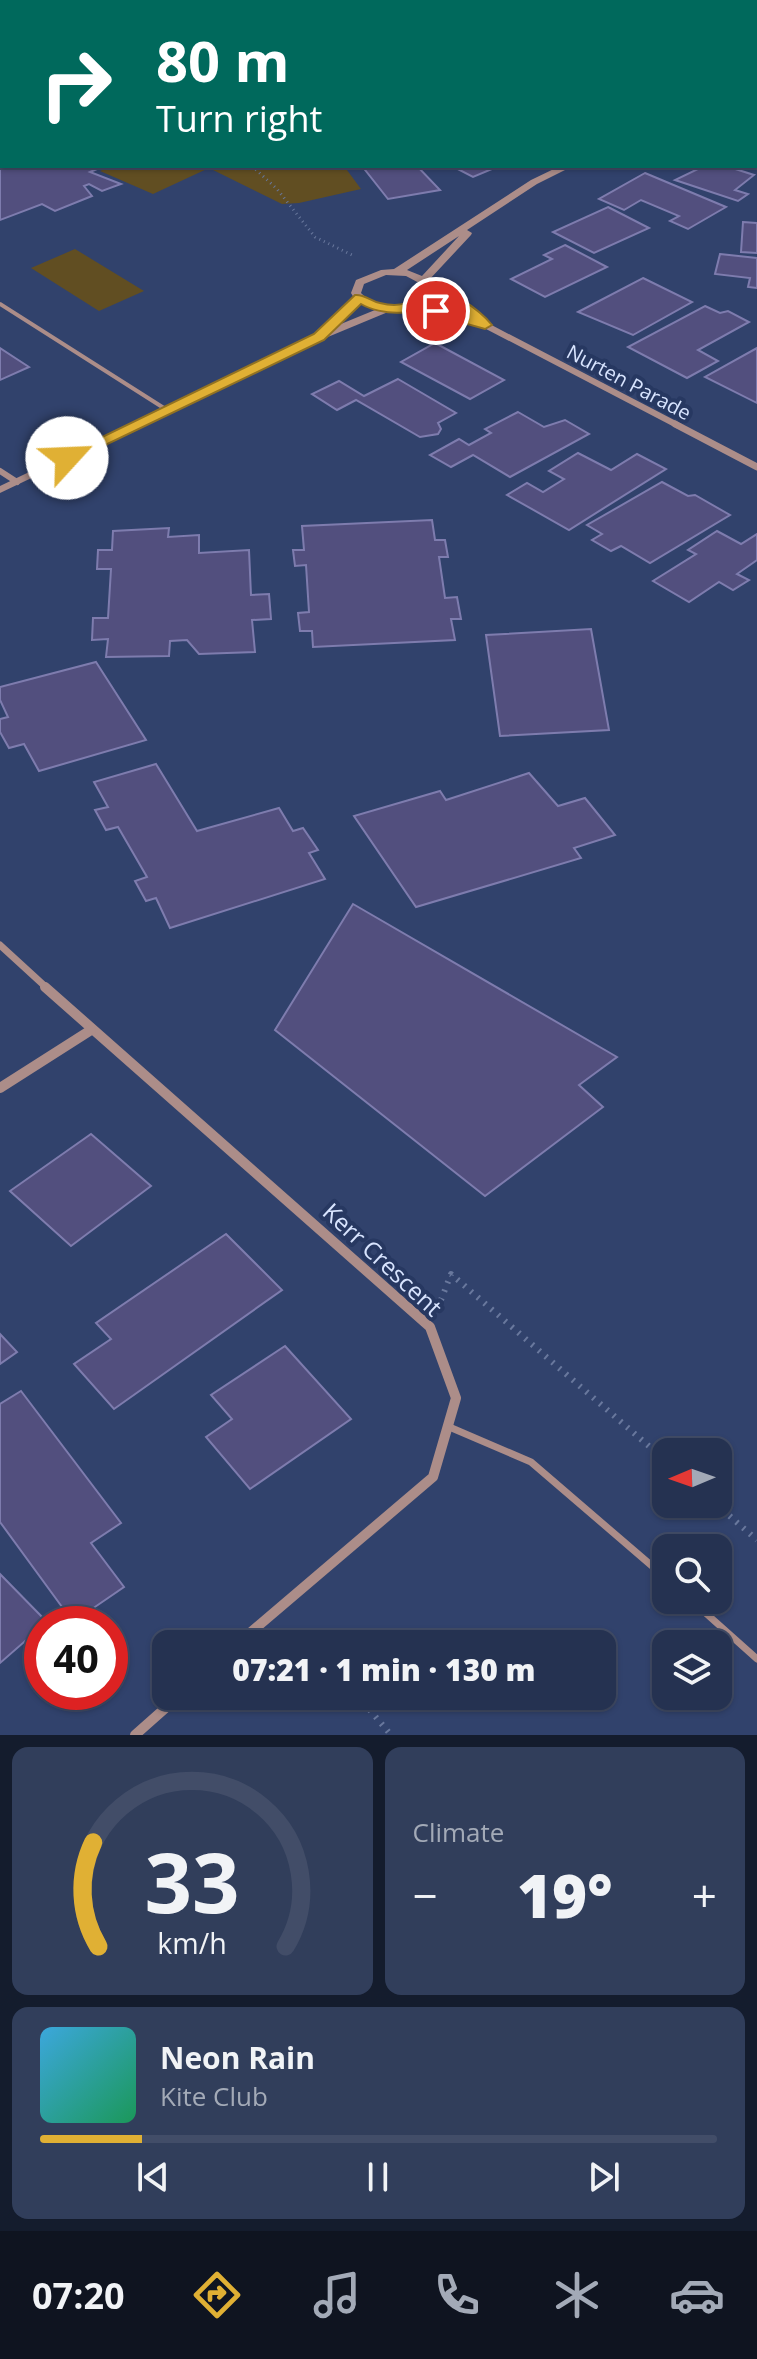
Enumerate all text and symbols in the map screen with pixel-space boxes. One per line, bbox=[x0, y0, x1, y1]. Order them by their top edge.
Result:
text: 80 m bbox=[156, 22, 290, 98]
icon: right bbox=[24, 32, 128, 136]
text: Turn right bbox=[156, 94, 322, 143]
pin bbox=[402, 277, 470, 345]
icon: arrive bbox=[414, 289, 458, 333]
street label: Nurten Parade bbox=[562, 338, 696, 426]
position arrow bbox=[25, 416, 109, 500]
street label: Kerr Crescent bbox=[316, 1195, 450, 1323]
north arrow bbox=[652, 1438, 732, 1518]
map controls bbox=[652, 1438, 732, 1710]
button: search bbox=[652, 1534, 732, 1614]
speed limit sign: 40 bbox=[24, 1606, 128, 1710]
button: layers bbox=[652, 1630, 732, 1710]
text: 07:21 · 1 min · 130 m bbox=[232, 1649, 536, 1690]
text: Climate bbox=[413, 1814, 504, 1850]
text: 33 bbox=[145, 1824, 240, 1937]
text: 19° bbox=[517, 1854, 613, 1936]
text: − bbox=[413, 1865, 438, 1925]
text: + bbox=[692, 1865, 717, 1925]
text: km/h bbox=[158, 1923, 227, 1962]
text: Neon Rain bbox=[160, 2037, 315, 2078]
text: Kite Club bbox=[160, 2078, 268, 2114]
icon: previous bbox=[131, 2155, 175, 2199]
icon: pause bbox=[356, 2155, 400, 2199]
icon: next bbox=[582, 2155, 626, 2199]
icon: directions bbox=[189, 2267, 245, 2323]
icon: music bbox=[309, 2267, 365, 2323]
icon: phone bbox=[429, 2267, 485, 2323]
icon: climate bbox=[549, 2267, 605, 2323]
icon: car bbox=[669, 2267, 725, 2323]
text: 07:20 bbox=[32, 2271, 125, 2320]

